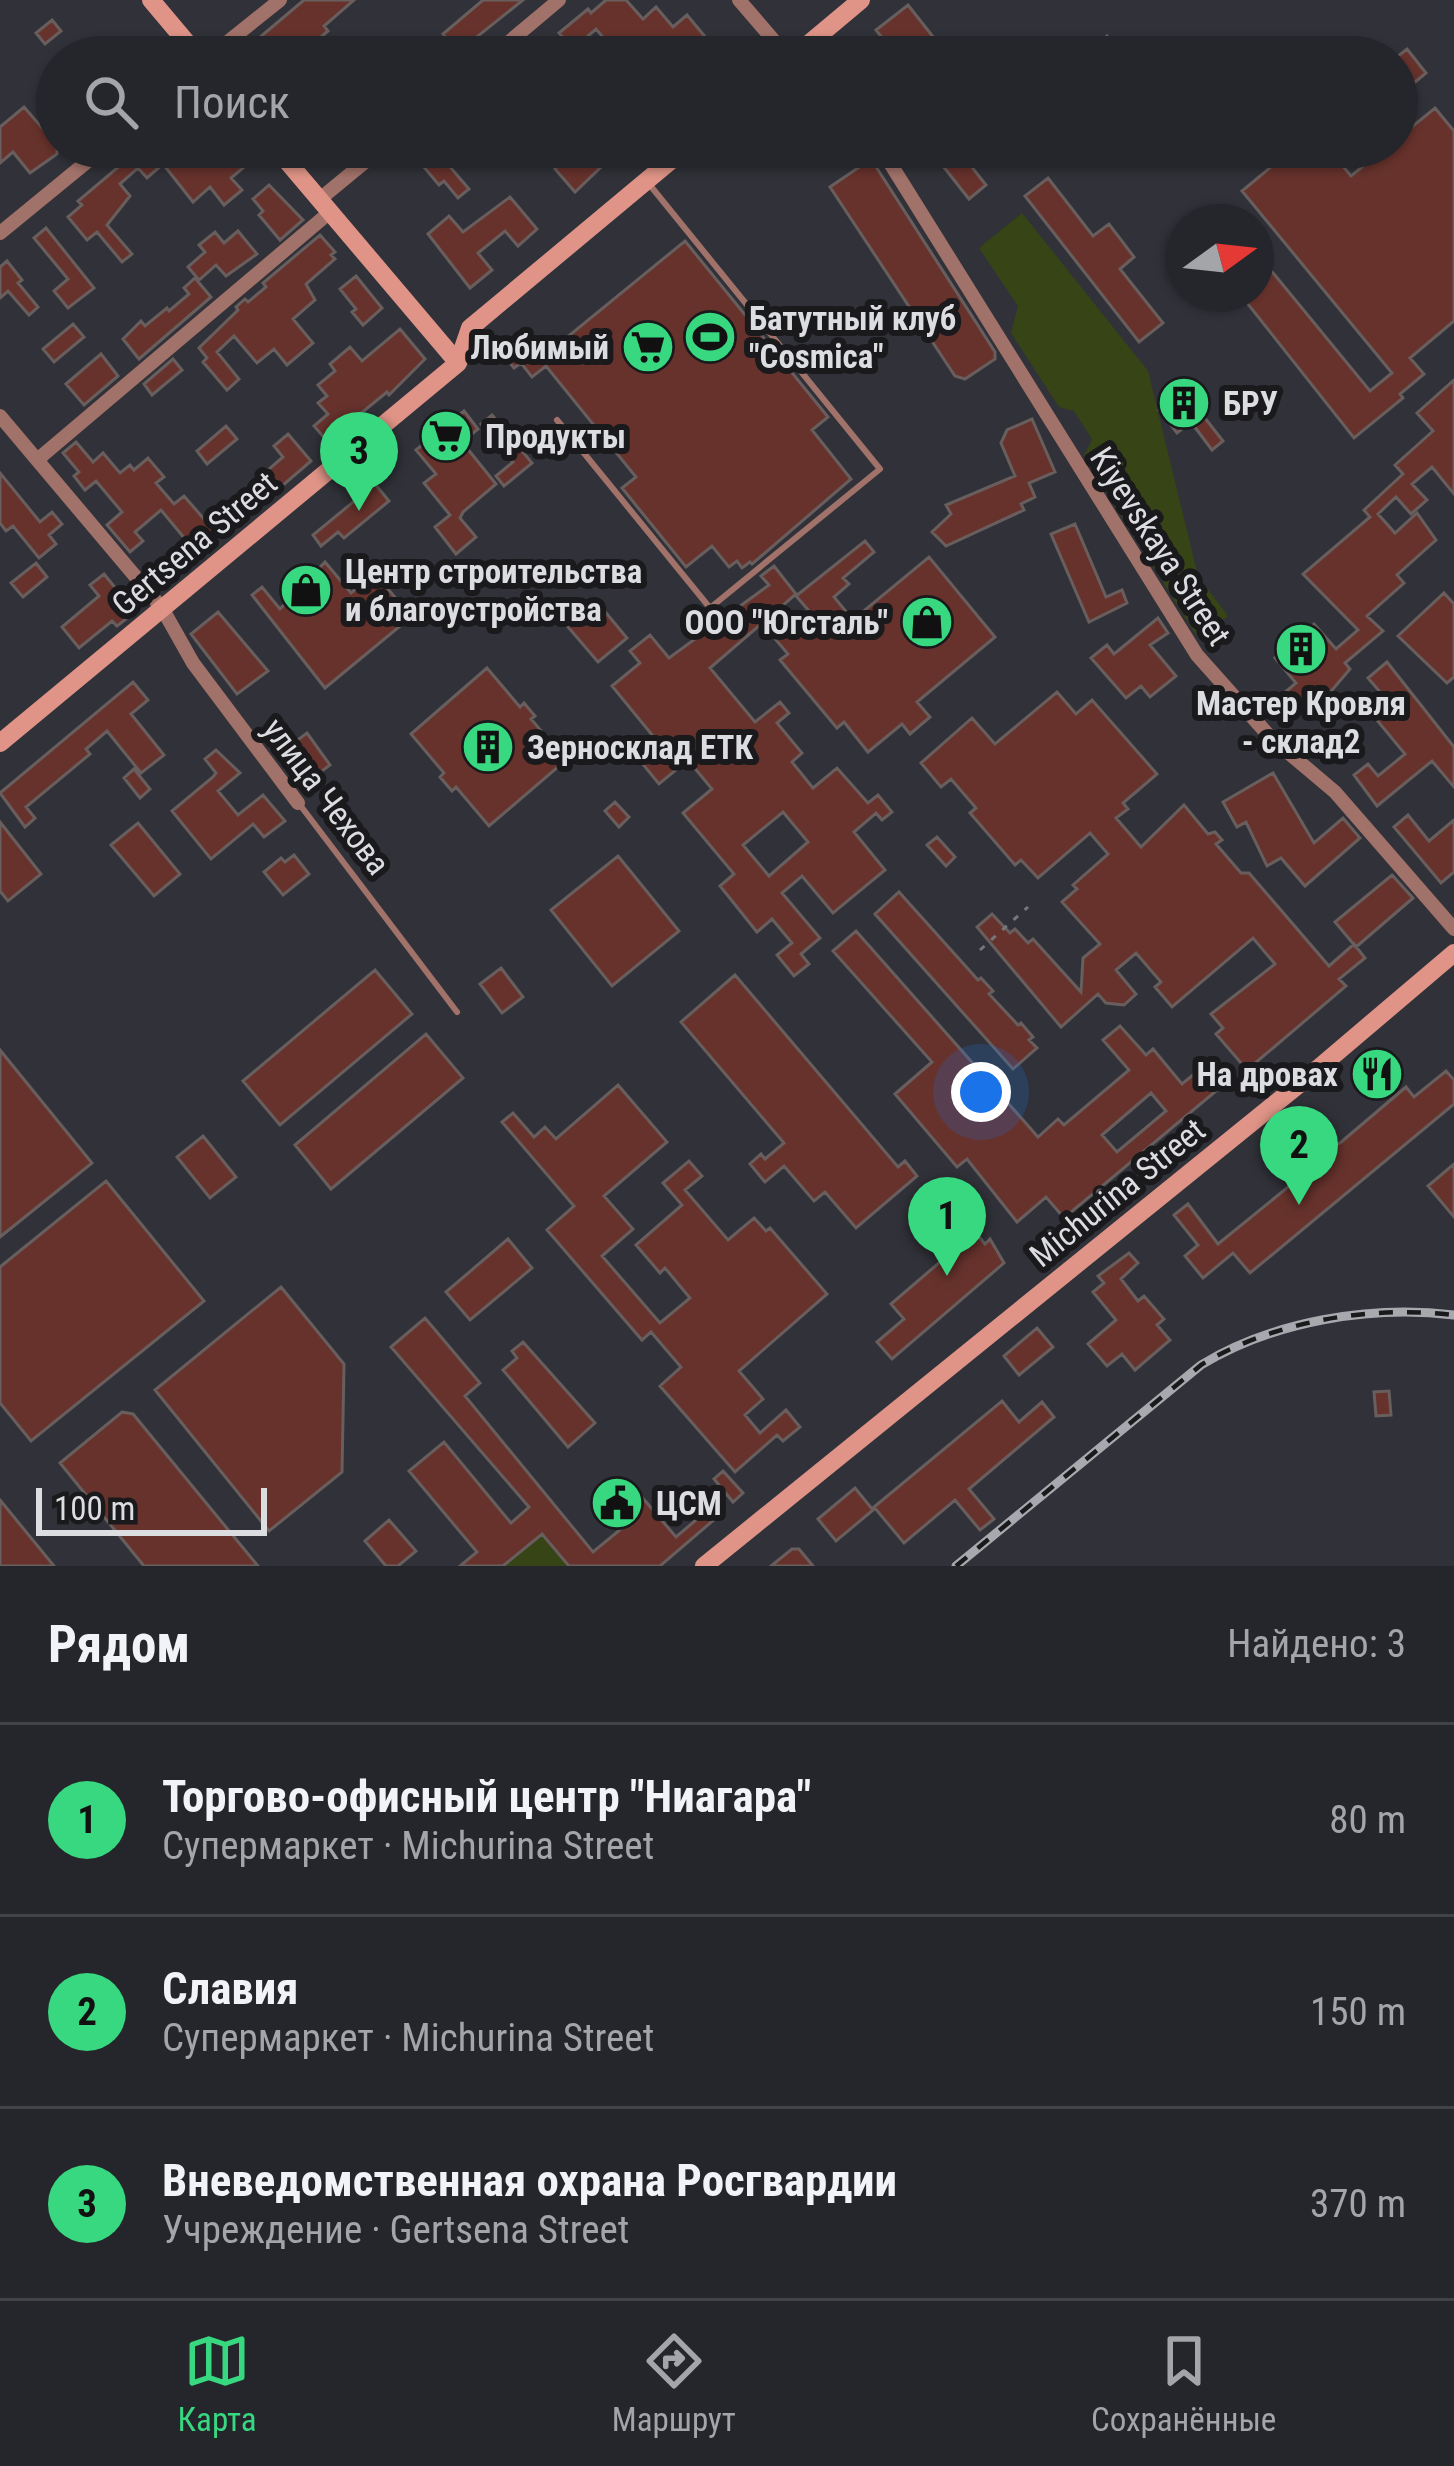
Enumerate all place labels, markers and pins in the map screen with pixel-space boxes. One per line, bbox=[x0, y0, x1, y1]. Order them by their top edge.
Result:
place label: Батутный клуб "Cosmica" bbox=[749, 299, 956, 376]
sports icon: Батутный клуб "Cosmica" bbox=[682, 309, 738, 365]
supermarket icon: Любимый bbox=[620, 319, 676, 375]
place label: Любимый bbox=[470, 328, 609, 367]
building icon: БРУ bbox=[1156, 375, 1212, 431]
place label: БРУ bbox=[1223, 384, 1278, 423]
supermarket icon: Продукты bbox=[418, 408, 474, 464]
pin: 3 bbox=[320, 412, 398, 511]
place label: Продукты bbox=[485, 417, 626, 456]
place label: Центр строительства и благоустройства bbox=[345, 552, 642, 629]
shop icon: Центр строительства и благоустройства bbox=[278, 562, 334, 618]
shop icon: ООО "Югсталь" bbox=[899, 594, 955, 650]
place label: ООО "Югсталь" bbox=[685, 603, 888, 642]
building icon: Мастер Кровля - склад2 bbox=[1273, 621, 1329, 677]
place label: Мастер Кровля - склад2 bbox=[1196, 684, 1406, 761]
building icon: Зерносклад ЕТК bbox=[460, 719, 516, 775]
place label: Зерносклад ЕТК bbox=[527, 728, 753, 767]
restaurant icon: На дровах bbox=[1349, 1046, 1405, 1102]
place label: На дровах bbox=[1197, 1055, 1338, 1094]
pin: 2 bbox=[1260, 1106, 1338, 1205]
pin: 1 bbox=[908, 1177, 986, 1276]
public building icon: ЦСМ bbox=[589, 1475, 645, 1531]
place label: ЦСМ bbox=[656, 1484, 722, 1523]

